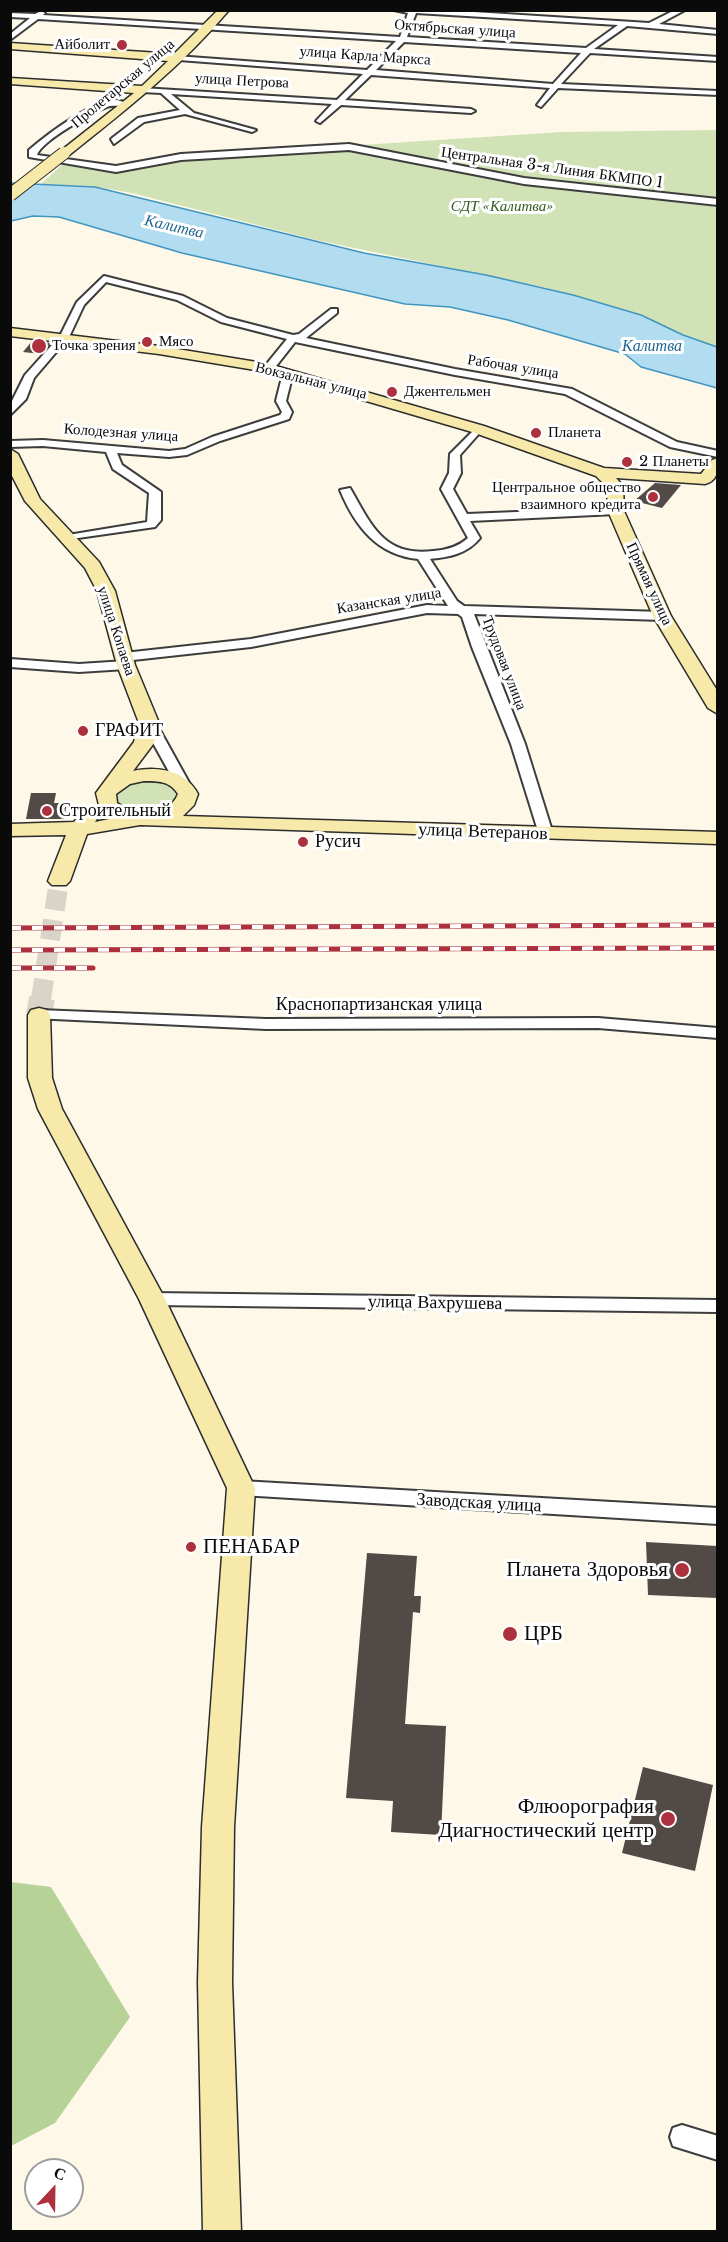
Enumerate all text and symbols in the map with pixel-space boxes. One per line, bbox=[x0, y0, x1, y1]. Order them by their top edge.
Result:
street label: Октябрьская улица bbox=[394, 16, 516, 42]
place label: Айболит bbox=[54, 36, 110, 54]
street label: Пролетарская улица bbox=[68, 36, 178, 132]
marker: Айболит bbox=[115, 38, 129, 52]
street label: улица Карла Маркса bbox=[299, 42, 431, 70]
street label: улица Петрова bbox=[195, 70, 289, 92]
street label: Центральная 3-я Линия БКМПО 1 bbox=[440, 143, 664, 193]
park label: СДТ «Калитва» bbox=[451, 198, 553, 216]
water label: Калитва bbox=[143, 211, 205, 243]
place label: Мясо bbox=[159, 333, 193, 351]
marker: Мясо bbox=[140, 335, 154, 349]
water label: Калитва bbox=[622, 336, 682, 356]
marker: Точка зрения bbox=[30, 337, 48, 355]
place label: Точка зрения bbox=[52, 337, 136, 355]
street label: Рабочая улица bbox=[466, 351, 560, 383]
street label: Вокзальная улица bbox=[253, 358, 369, 404]
place label: Джентельмен bbox=[404, 383, 491, 401]
marker: Джентельмен bbox=[385, 385, 399, 399]
street label: Колодезная улица bbox=[63, 420, 179, 446]
place label: Планета bbox=[548, 424, 601, 442]
marker: Планета bbox=[529, 426, 543, 440]
place label: 2 Планеты bbox=[639, 453, 709, 471]
marker: 2 Планеты bbox=[620, 455, 634, 469]
place label: Центральное общество взаимного кредита bbox=[492, 479, 641, 514]
marker: Центральное общество взаимного кредита bbox=[646, 490, 660, 504]
street label: Прямая улица bbox=[622, 540, 676, 628]
street label: улица Копаева bbox=[93, 584, 139, 678]
street label: Казанская улица bbox=[335, 584, 443, 618]
street label: Трудовая улица bbox=[478, 613, 530, 713]
place label: ГРАФИТ bbox=[95, 720, 163, 742]
marker: ГРАФИТ bbox=[76, 724, 90, 738]
place label: Строительный bbox=[59, 800, 171, 822]
marker: Строительный bbox=[40, 804, 54, 818]
street label: улица Ветеранов bbox=[418, 819, 548, 845]
place label: Русич bbox=[315, 831, 361, 853]
marker: Русич bbox=[296, 835, 310, 849]
street label: Краснопартизанская улица bbox=[276, 994, 482, 1016]
street label: улица Вахрушева bbox=[368, 1291, 502, 1315]
street label: Заводская улица bbox=[416, 1489, 542, 1517]
place label: ПЕНАБАР bbox=[203, 1534, 300, 1560]
marker: ПЕНАБАР bbox=[184, 1540, 198, 1554]
place label: Планета Здоровья bbox=[506, 1557, 668, 1583]
marker: Планета Здоровья bbox=[673, 1561, 691, 1579]
place label: ЦРБ bbox=[524, 1621, 563, 1647]
marker: ЦРБ bbox=[501, 1625, 519, 1643]
place label: Флюорография Диагностический центр bbox=[438, 1794, 654, 1844]
marker: Флюорография Диагностический центр bbox=[659, 1810, 677, 1828]
north arrow bbox=[24, 2158, 84, 2218]
text: С bbox=[51, 2162, 69, 2185]

